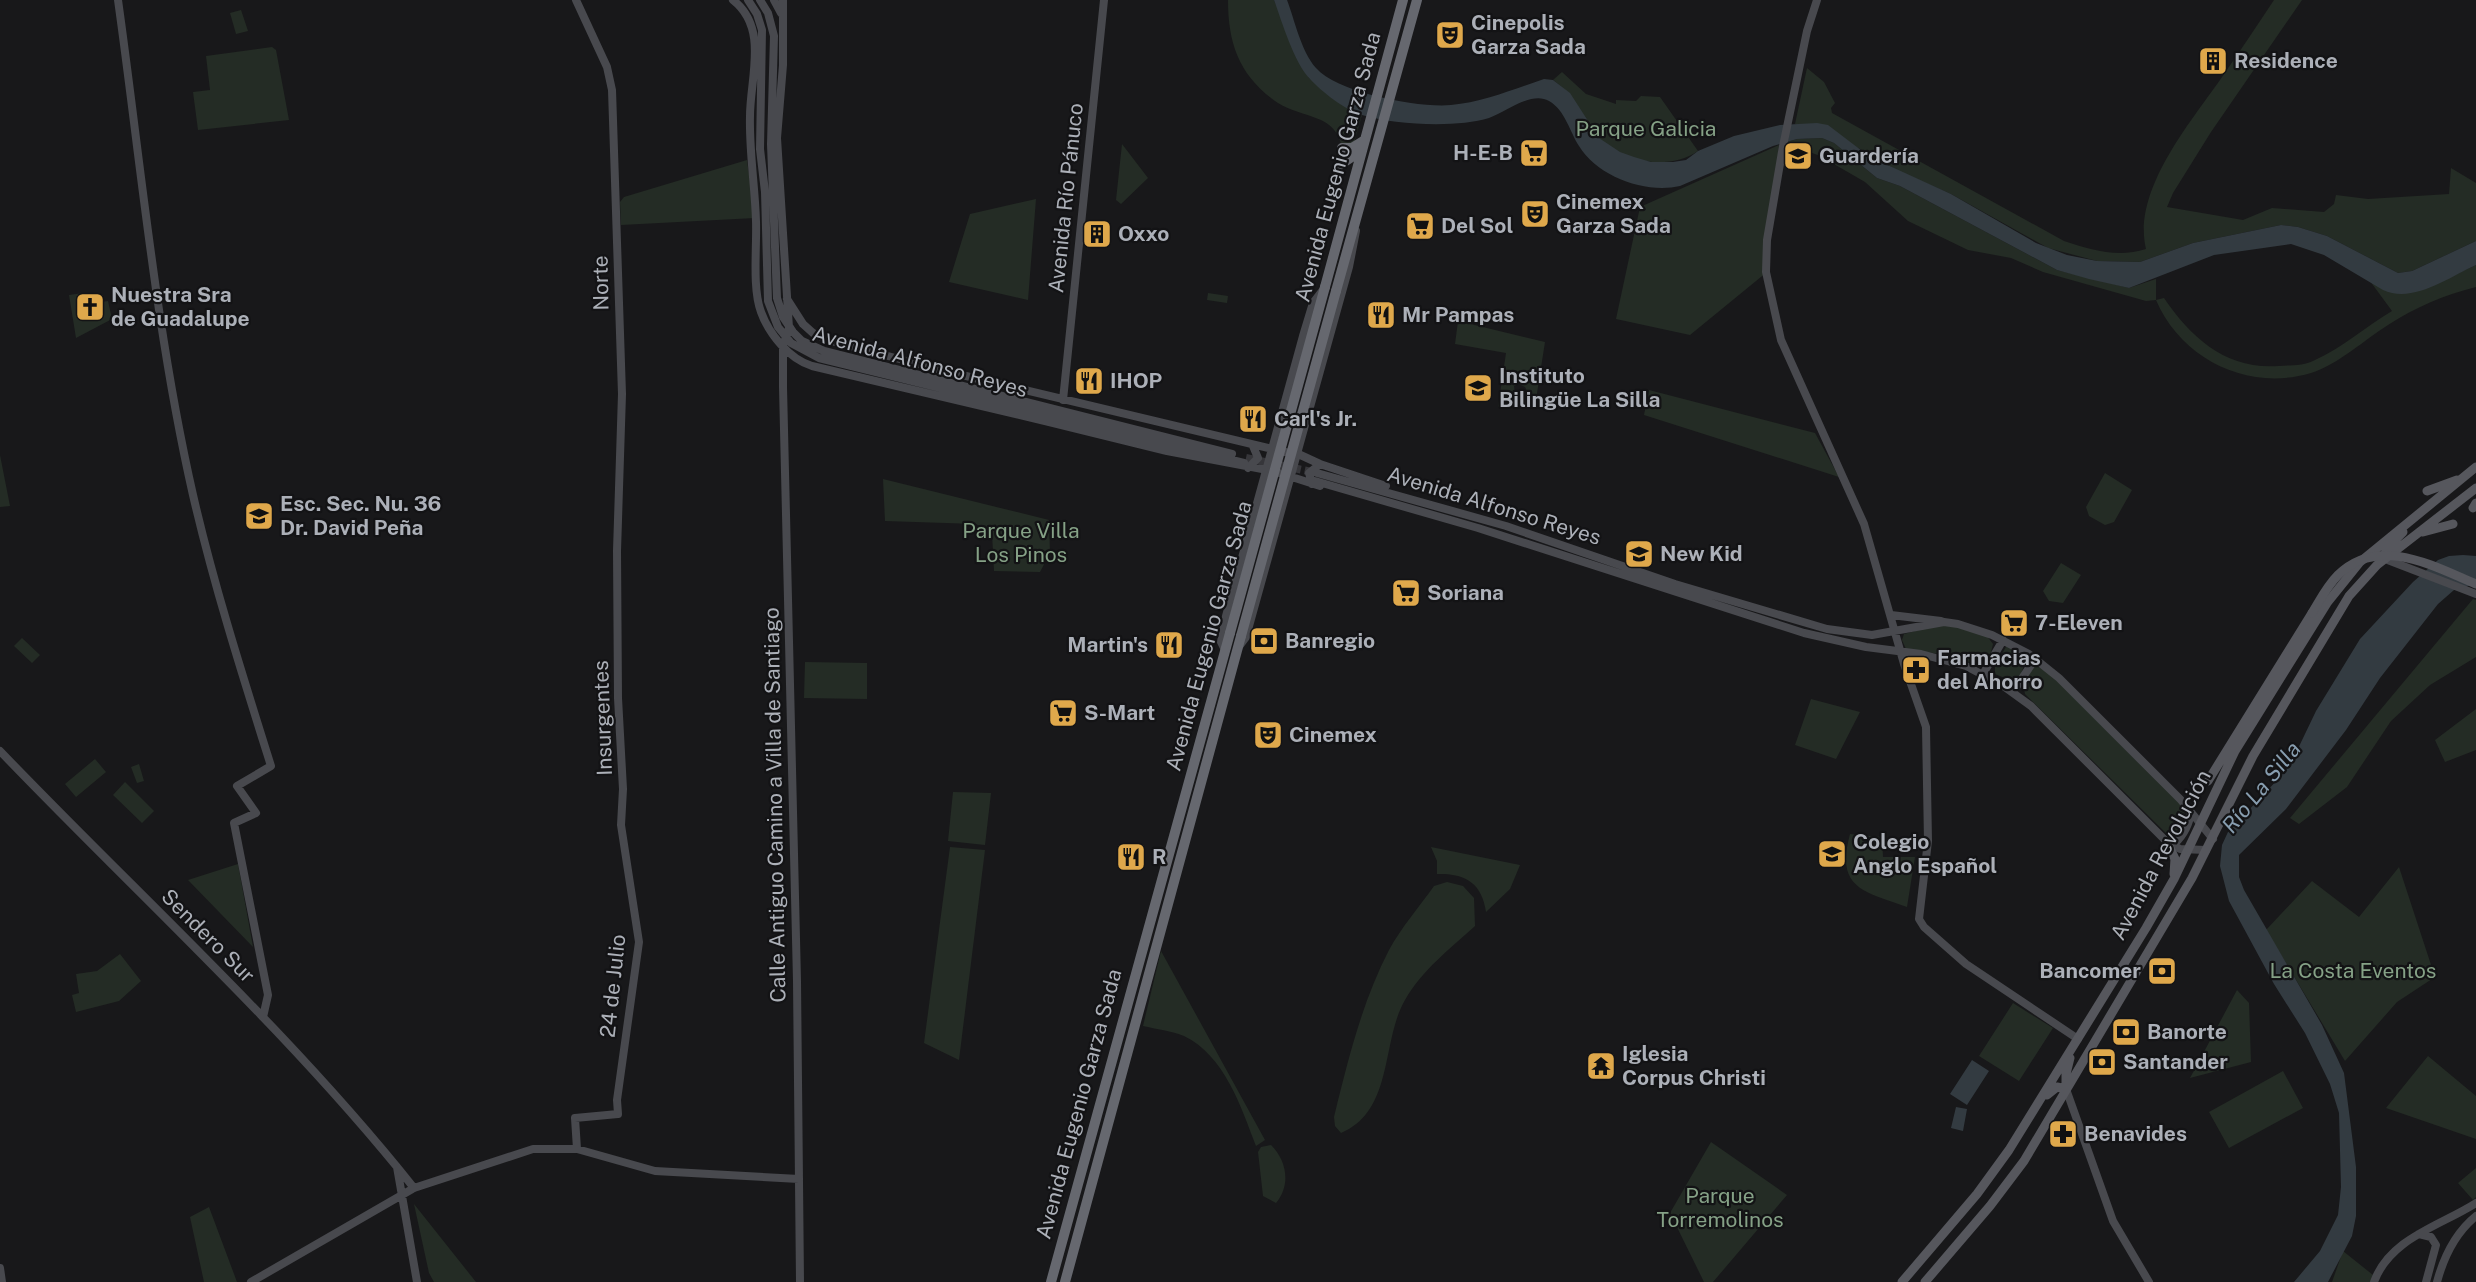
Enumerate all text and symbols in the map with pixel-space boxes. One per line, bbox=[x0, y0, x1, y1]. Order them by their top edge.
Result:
place label: Cinepolis Garza Sada bbox=[1471, 10, 1586, 59]
theatre icon: Cinepolis Garza Sada bbox=[1434, 19, 1466, 51]
street label: Avenida Eugenio Garza Sada bbox=[1289, 29, 1386, 305]
building icon: Residence bbox=[2197, 45, 2229, 77]
place label: Residence bbox=[2234, 48, 2338, 73]
street label: Avenida Río Pánuco bbox=[1043, 102, 1088, 294]
park label: Parque Galicia bbox=[1576, 116, 1716, 141]
supermarket icon: H-E-B bbox=[1518, 137, 1550, 169]
place label: H-E-B bbox=[1453, 140, 1513, 165]
school or university icon: Guardería bbox=[1782, 140, 1814, 172]
place label: Guardería bbox=[1819, 143, 1919, 168]
place label: Cinemex Garza Sada bbox=[1556, 189, 1671, 238]
theatre icon: Cinemex Garza Sada bbox=[1519, 198, 1551, 230]
supermarket icon: Del Sol bbox=[1404, 210, 1436, 242]
place label: Del Sol bbox=[1441, 213, 1513, 238]
building icon: Oxxo bbox=[1081, 218, 1113, 250]
place label: Oxxo bbox=[1118, 221, 1169, 246]
street label: Norte bbox=[588, 255, 613, 311]
place label: Nuestra Sra de Guadalupe bbox=[111, 282, 250, 331]
church icon: Nuestra Sra de Guadalupe bbox=[74, 291, 106, 323]
restaurant icon: Mr Pampas bbox=[1365, 299, 1397, 331]
place label: Mr Pampas bbox=[1402, 302, 1514, 327]
street label: Avenida Alfonso Reyes bbox=[810, 321, 1031, 402]
place label: Instituto Bilingüe La Silla bbox=[1499, 363, 1660, 412]
restaurant icon: IHOP bbox=[1073, 365, 1105, 397]
place label: IHOP bbox=[1110, 368, 1163, 393]
school or university icon: Instituto Bilingüe La Silla bbox=[1462, 372, 1494, 404]
restaurant icon: Carl's Jr. bbox=[1237, 403, 1269, 435]
place label: Carl's Jr. bbox=[1274, 406, 1357, 431]
street label: Avenida Alfonso Reyes bbox=[1384, 461, 1604, 550]
place label: Esc. Sec. Nu. 36 Dr. David Peña bbox=[280, 491, 441, 540]
street label: Avenida Eugenio Garza Sada bbox=[1160, 498, 1257, 774]
school or university icon: Esc. Sec. Nu. 36 Dr. David Peña bbox=[243, 500, 275, 532]
park label: Parque Villa Los Pinos bbox=[962, 518, 1080, 567]
school or university icon: New Kid bbox=[1623, 538, 1655, 570]
place label: New Kid bbox=[1660, 541, 1743, 566]
supermarket icon: Soriana bbox=[1390, 577, 1422, 609]
place label: Soriana bbox=[1427, 580, 1504, 605]
street label: Calle Antiguo Camino a Villa de Santiago bbox=[759, 607, 790, 1003]
supermarket icon: 7-Eleven bbox=[1998, 607, 2030, 639]
place label: 7-Eleven bbox=[2035, 610, 2123, 635]
bank icon: Banregio bbox=[1248, 625, 1280, 657]
place label: Banregio bbox=[1285, 628, 1375, 653]
restaurant icon: Martin's bbox=[1153, 629, 1185, 661]
place label: Martin's bbox=[1067, 632, 1148, 657]
place label: Farmacias del Ahorro bbox=[1937, 645, 2043, 694]
pharmacy icon: Farmacias del Ahorro bbox=[1900, 654, 1932, 686]
street label: Insurgentes bbox=[588, 660, 617, 776]
supermarket icon: S-Mart bbox=[1047, 697, 1079, 729]
place label: S-Mart bbox=[1084, 700, 1155, 725]
theatre icon: Cinemex bbox=[1252, 719, 1284, 751]
place label: Cinemex bbox=[1289, 722, 1377, 747]
water label: Río La Silla bbox=[2216, 736, 2306, 838]
street label: Avenida Revolución bbox=[2105, 765, 2216, 944]
place label: Colegio Anglo Español bbox=[1853, 829, 1997, 878]
school or university icon: Colegio Anglo Español bbox=[1816, 838, 1848, 870]
restaurant icon: R bbox=[1115, 841, 1147, 873]
place label: R bbox=[1152, 844, 1167, 869]
street label: Sendero Sur bbox=[156, 884, 260, 988]
street label: 24 de Julio bbox=[595, 933, 630, 1039]
bank icon: Bancomer bbox=[2146, 955, 2178, 987]
place label: Bancomer bbox=[2039, 958, 2141, 983]
park label: La Costa Eventos bbox=[2270, 958, 2436, 983]
street label: Avenida Eugenio Garza Sada bbox=[1030, 966, 1127, 1242]
bank icon: Banorte bbox=[2110, 1016, 2142, 1048]
place label: Banorte bbox=[2147, 1019, 2227, 1044]
place label: Iglesia Corpus Christi bbox=[1622, 1041, 1766, 1090]
bank icon: Santander bbox=[2086, 1046, 2118, 1078]
place label: Santander bbox=[2123, 1049, 2228, 1074]
temple icon: Iglesia Corpus Christi bbox=[1585, 1050, 1617, 1082]
pharmacy icon: Benavides bbox=[2047, 1118, 2079, 1150]
place label: Benavides bbox=[2084, 1121, 2187, 1146]
park label: Parque Torremolinos bbox=[1656, 1183, 1784, 1232]

